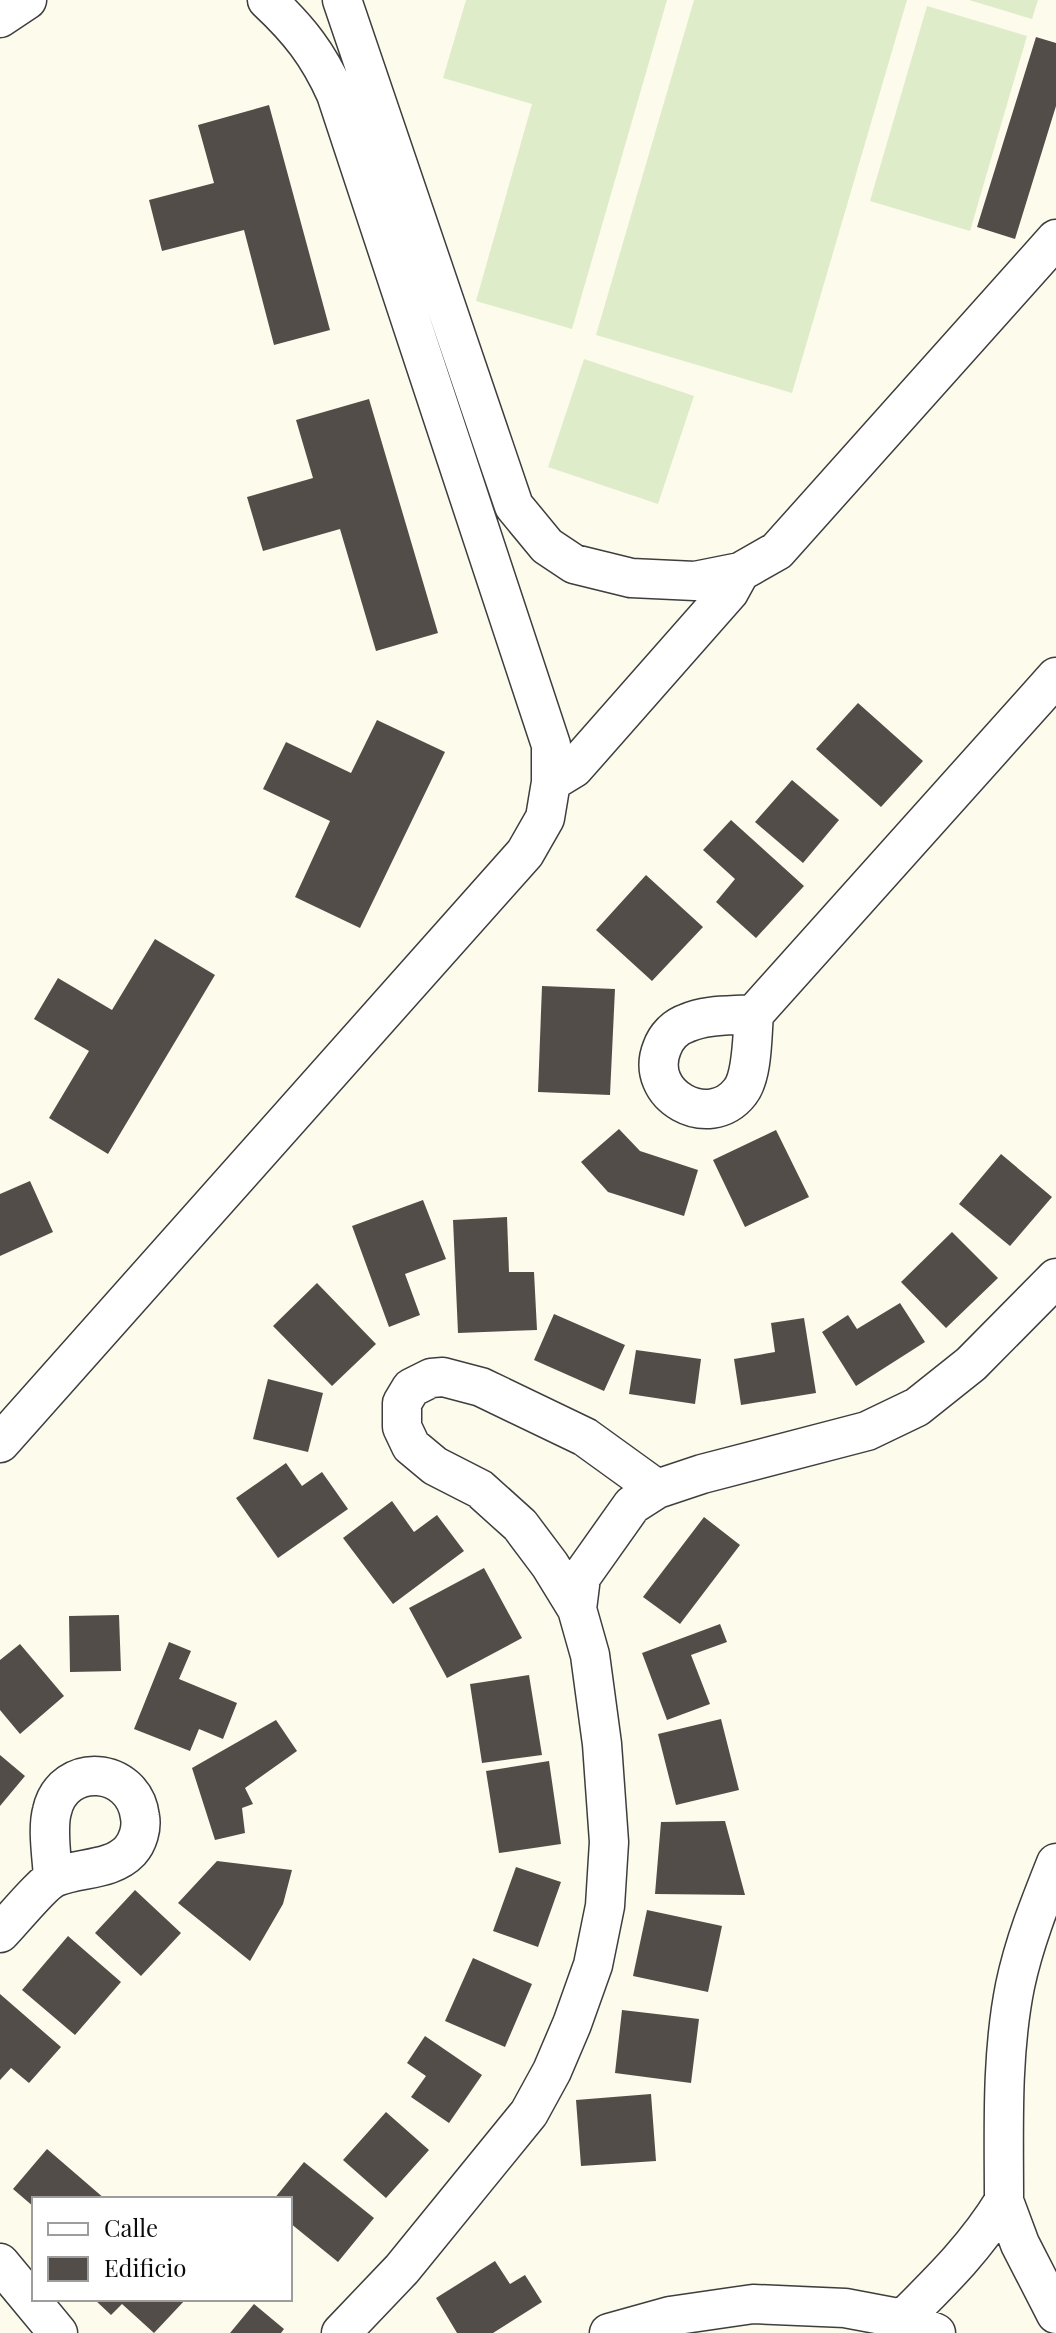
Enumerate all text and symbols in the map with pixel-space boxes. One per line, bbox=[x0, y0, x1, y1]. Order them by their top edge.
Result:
legend bbox=[32, 2197, 292, 2301]
text: Calle bbox=[104, 2211, 158, 2243]
text: Edificio bbox=[104, 2251, 186, 2283]

